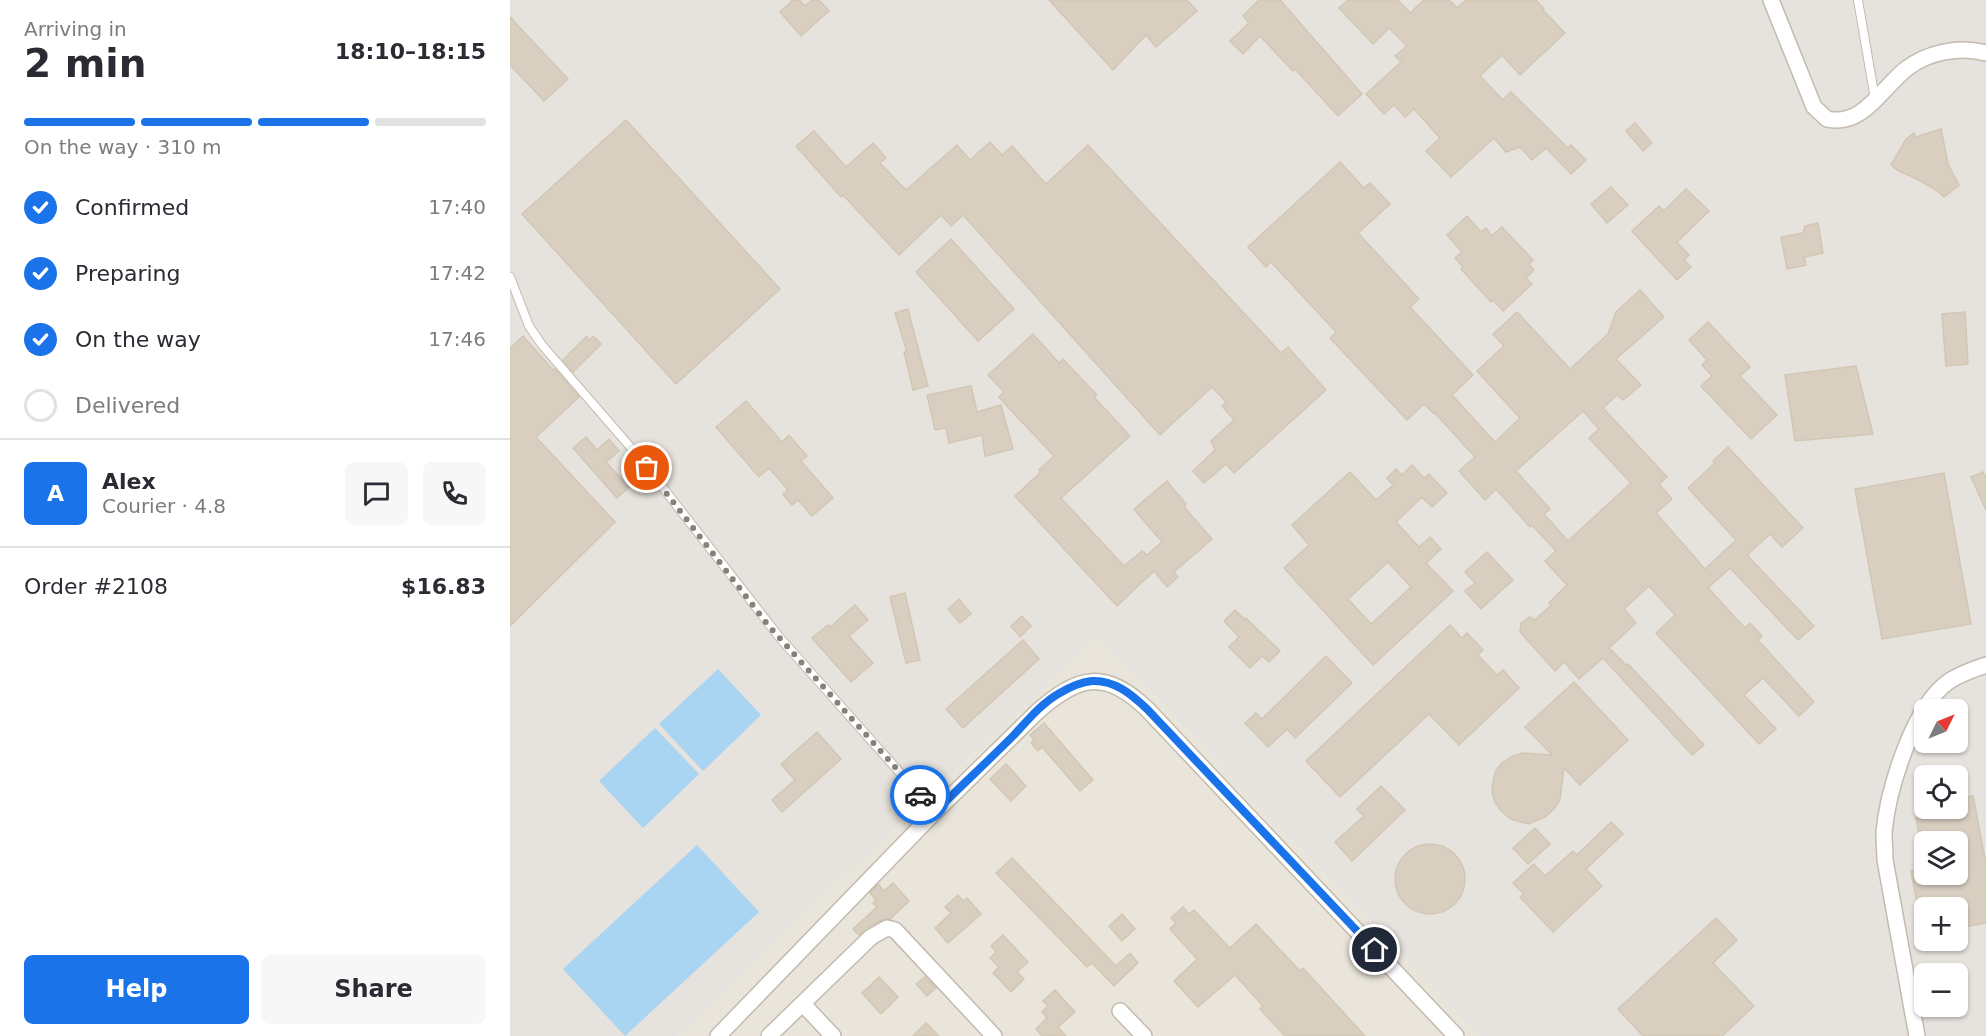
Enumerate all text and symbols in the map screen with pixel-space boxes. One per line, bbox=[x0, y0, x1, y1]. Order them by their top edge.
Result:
text: Arriving in bbox=[24, 17, 127, 41]
text: 18:10–18:15 bbox=[335, 39, 486, 64]
text: 2 min bbox=[24, 41, 146, 86]
text: On the way · 310 m bbox=[24, 135, 222, 159]
icon: check bbox=[24, 191, 57, 224]
text: Confirmed bbox=[75, 195, 189, 220]
text: 17:40 bbox=[428, 195, 486, 219]
icon: check bbox=[24, 257, 57, 290]
text: Preparing bbox=[75, 261, 181, 286]
text: 17:42 bbox=[428, 261, 486, 285]
icon: check bbox=[24, 323, 57, 356]
text: On the way bbox=[75, 327, 201, 352]
text: 17:46 bbox=[428, 327, 486, 351]
text: Delivered bbox=[75, 393, 180, 418]
pin bbox=[621, 442, 672, 493]
icon: bag bbox=[630, 451, 663, 484]
button: chat bbox=[345, 462, 408, 525]
button: phone bbox=[423, 462, 486, 525]
text: Alex bbox=[102, 469, 156, 494]
text: A bbox=[47, 481, 64, 506]
text: Courier · 4.8 bbox=[102, 494, 226, 518]
text: Order #2108 bbox=[24, 574, 168, 599]
text: $16.83 bbox=[401, 574, 486, 599]
north arrow bbox=[1914, 699, 1968, 753]
map controls bbox=[1914, 699, 1968, 1017]
courier bbox=[890, 765, 950, 825]
button: locate bbox=[1914, 765, 1968, 819]
icon: car bbox=[904, 779, 937, 812]
button: layers bbox=[1914, 831, 1968, 885]
button: + bbox=[1914, 897, 1968, 951]
pin bbox=[1349, 924, 1400, 975]
icon: home bbox=[1358, 933, 1391, 966]
button: Help bbox=[24, 955, 249, 1024]
button: Share bbox=[261, 955, 486, 1024]
button: − bbox=[1914, 963, 1968, 1017]

